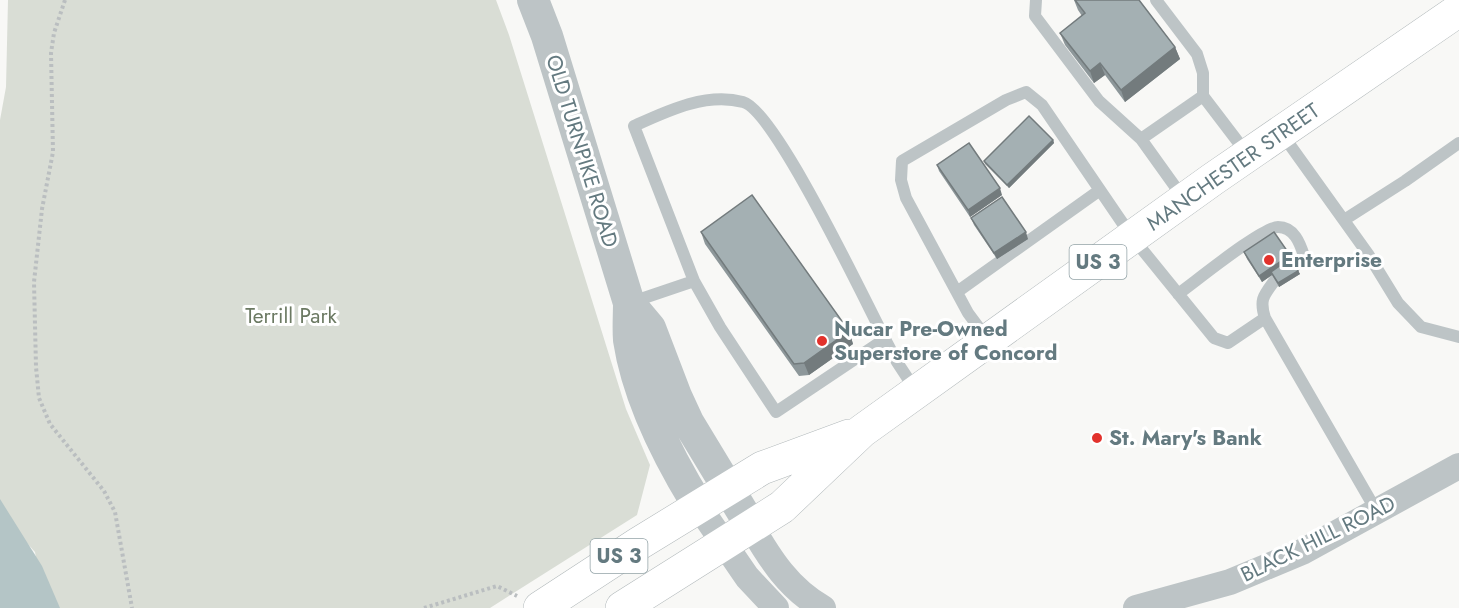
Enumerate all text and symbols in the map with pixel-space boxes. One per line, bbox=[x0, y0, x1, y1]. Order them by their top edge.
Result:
street label: OLD TURNPIKE ROAD bbox=[538, 51, 626, 251]
street label: MANCHESTER STREET bbox=[1140, 96, 1326, 238]
road number: US 3 bbox=[1070, 245, 1126, 279]
place label: Enterprise bbox=[1281, 245, 1382, 275]
marker: Enterprise bbox=[1262, 253, 1276, 267]
park label: Terrill Park bbox=[245, 301, 338, 331]
place label: Nucar Pre-Owned Superstore of Concord bbox=[834, 314, 1058, 368]
marker: Nucar Pre-Owned Superstore of Concord bbox=[815, 334, 829, 348]
place label: St. Mary's Bank bbox=[1109, 423, 1262, 453]
marker: St. Mary's Bank bbox=[1090, 431, 1104, 445]
street label: BLACK HILL ROAD bbox=[1236, 489, 1400, 589]
road number: US 3 bbox=[590, 539, 648, 573]

